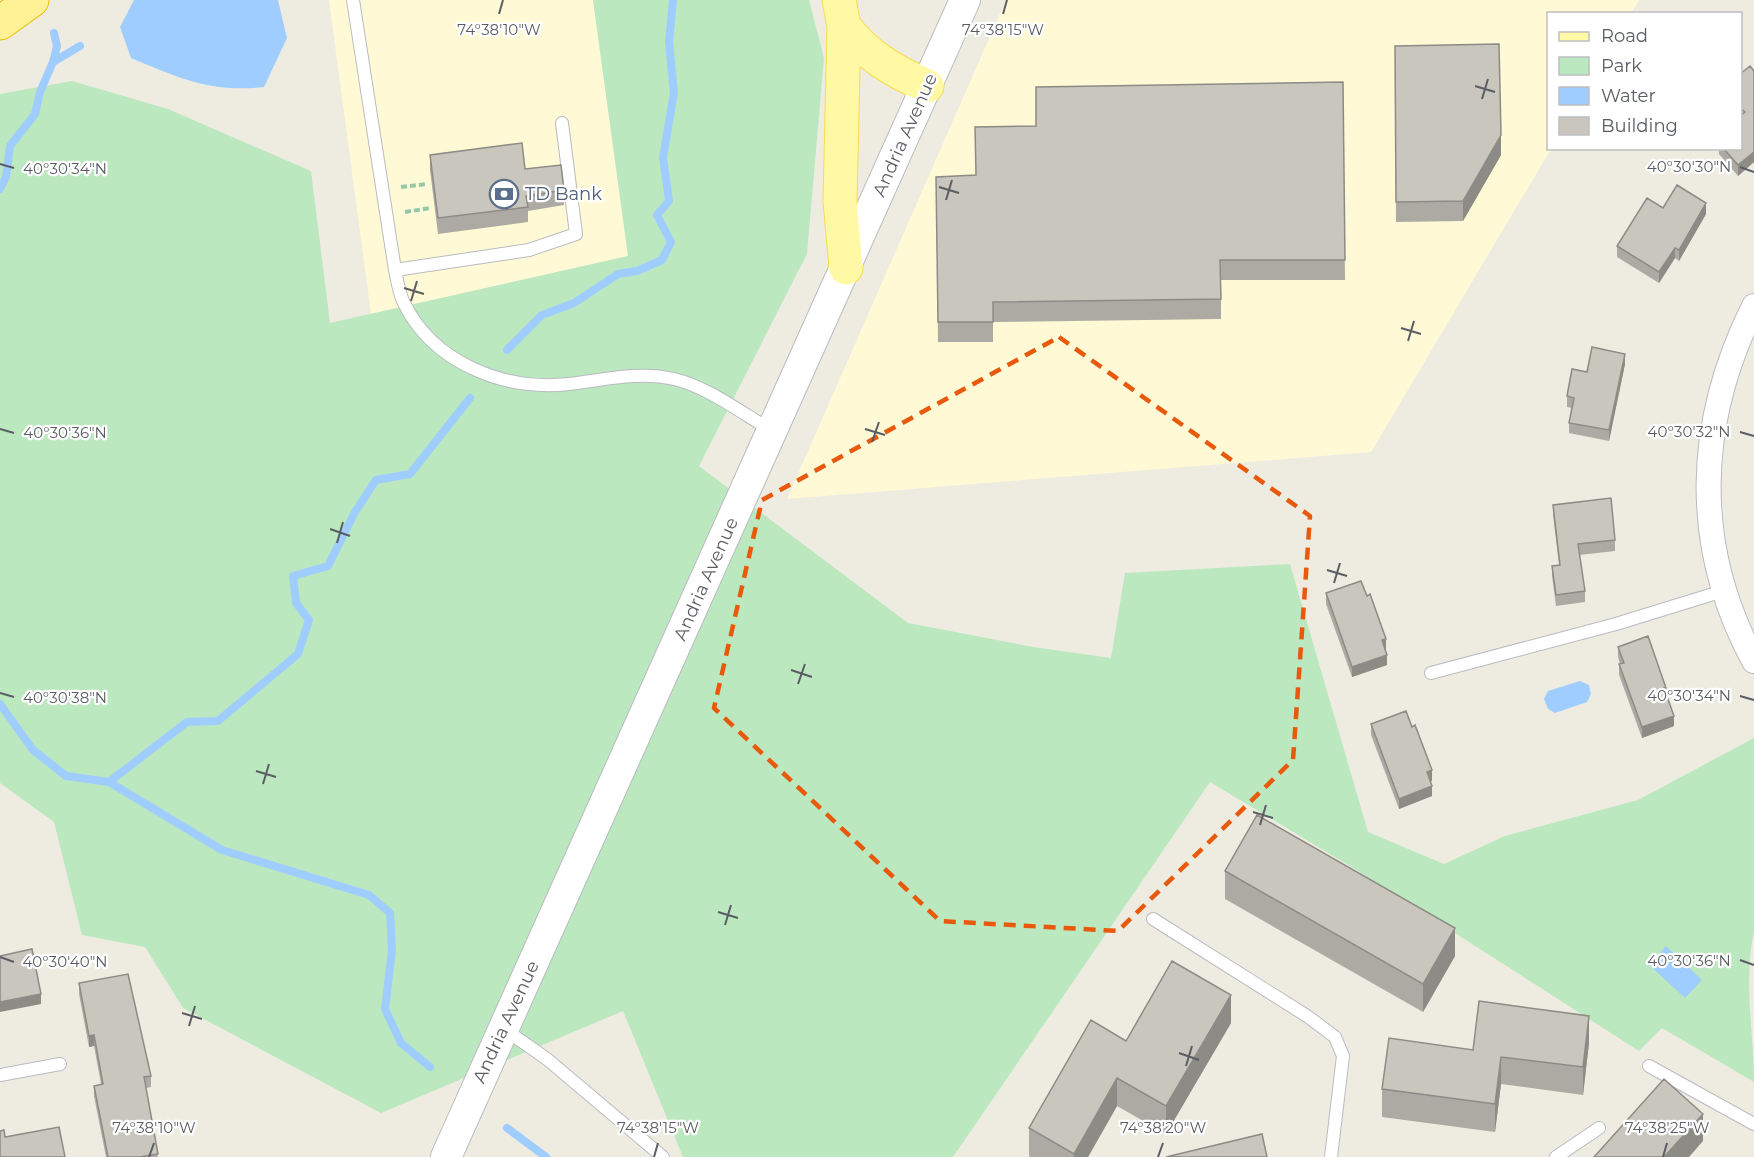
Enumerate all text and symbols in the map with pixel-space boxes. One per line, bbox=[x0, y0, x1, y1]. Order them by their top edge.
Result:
legend bbox=[1547, 12, 1742, 150]
text: 74°38'10"W bbox=[457, 20, 541, 39]
text: 74°38'15"W bbox=[962, 20, 1044, 39]
text: Road bbox=[1601, 25, 1648, 47]
text: Park bbox=[1601, 55, 1642, 77]
street label: Andria Avenue bbox=[868, 70, 942, 200]
text: Water bbox=[1601, 85, 1656, 107]
text: Building bbox=[1601, 115, 1678, 137]
text: 40°30'30"N bbox=[1647, 157, 1731, 176]
text: 40°30'34"N bbox=[23, 159, 107, 178]
bank icon: TD Bank bbox=[488, 178, 520, 210]
place label: TD Bank bbox=[525, 183, 602, 205]
text: 40°30'32"N bbox=[1648, 422, 1730, 441]
text: 40°30'36"N bbox=[23, 423, 107, 442]
street label: Andria Avenue bbox=[669, 514, 743, 644]
text: 40°30'34"N bbox=[1647, 686, 1731, 705]
text: 40°30'38"N bbox=[23, 688, 107, 707]
text: 40°30'36"N bbox=[1647, 951, 1731, 970]
text: 40°30'40"N bbox=[22, 952, 108, 971]
street label: Andria Avenue bbox=[468, 957, 544, 1087]
text: 74°38'10"W bbox=[112, 1118, 196, 1137]
text: 74°38'15"W bbox=[617, 1118, 699, 1137]
text: 74°38'20"W bbox=[1120, 1118, 1206, 1137]
text: 74°38'25"W bbox=[1625, 1118, 1710, 1137]

